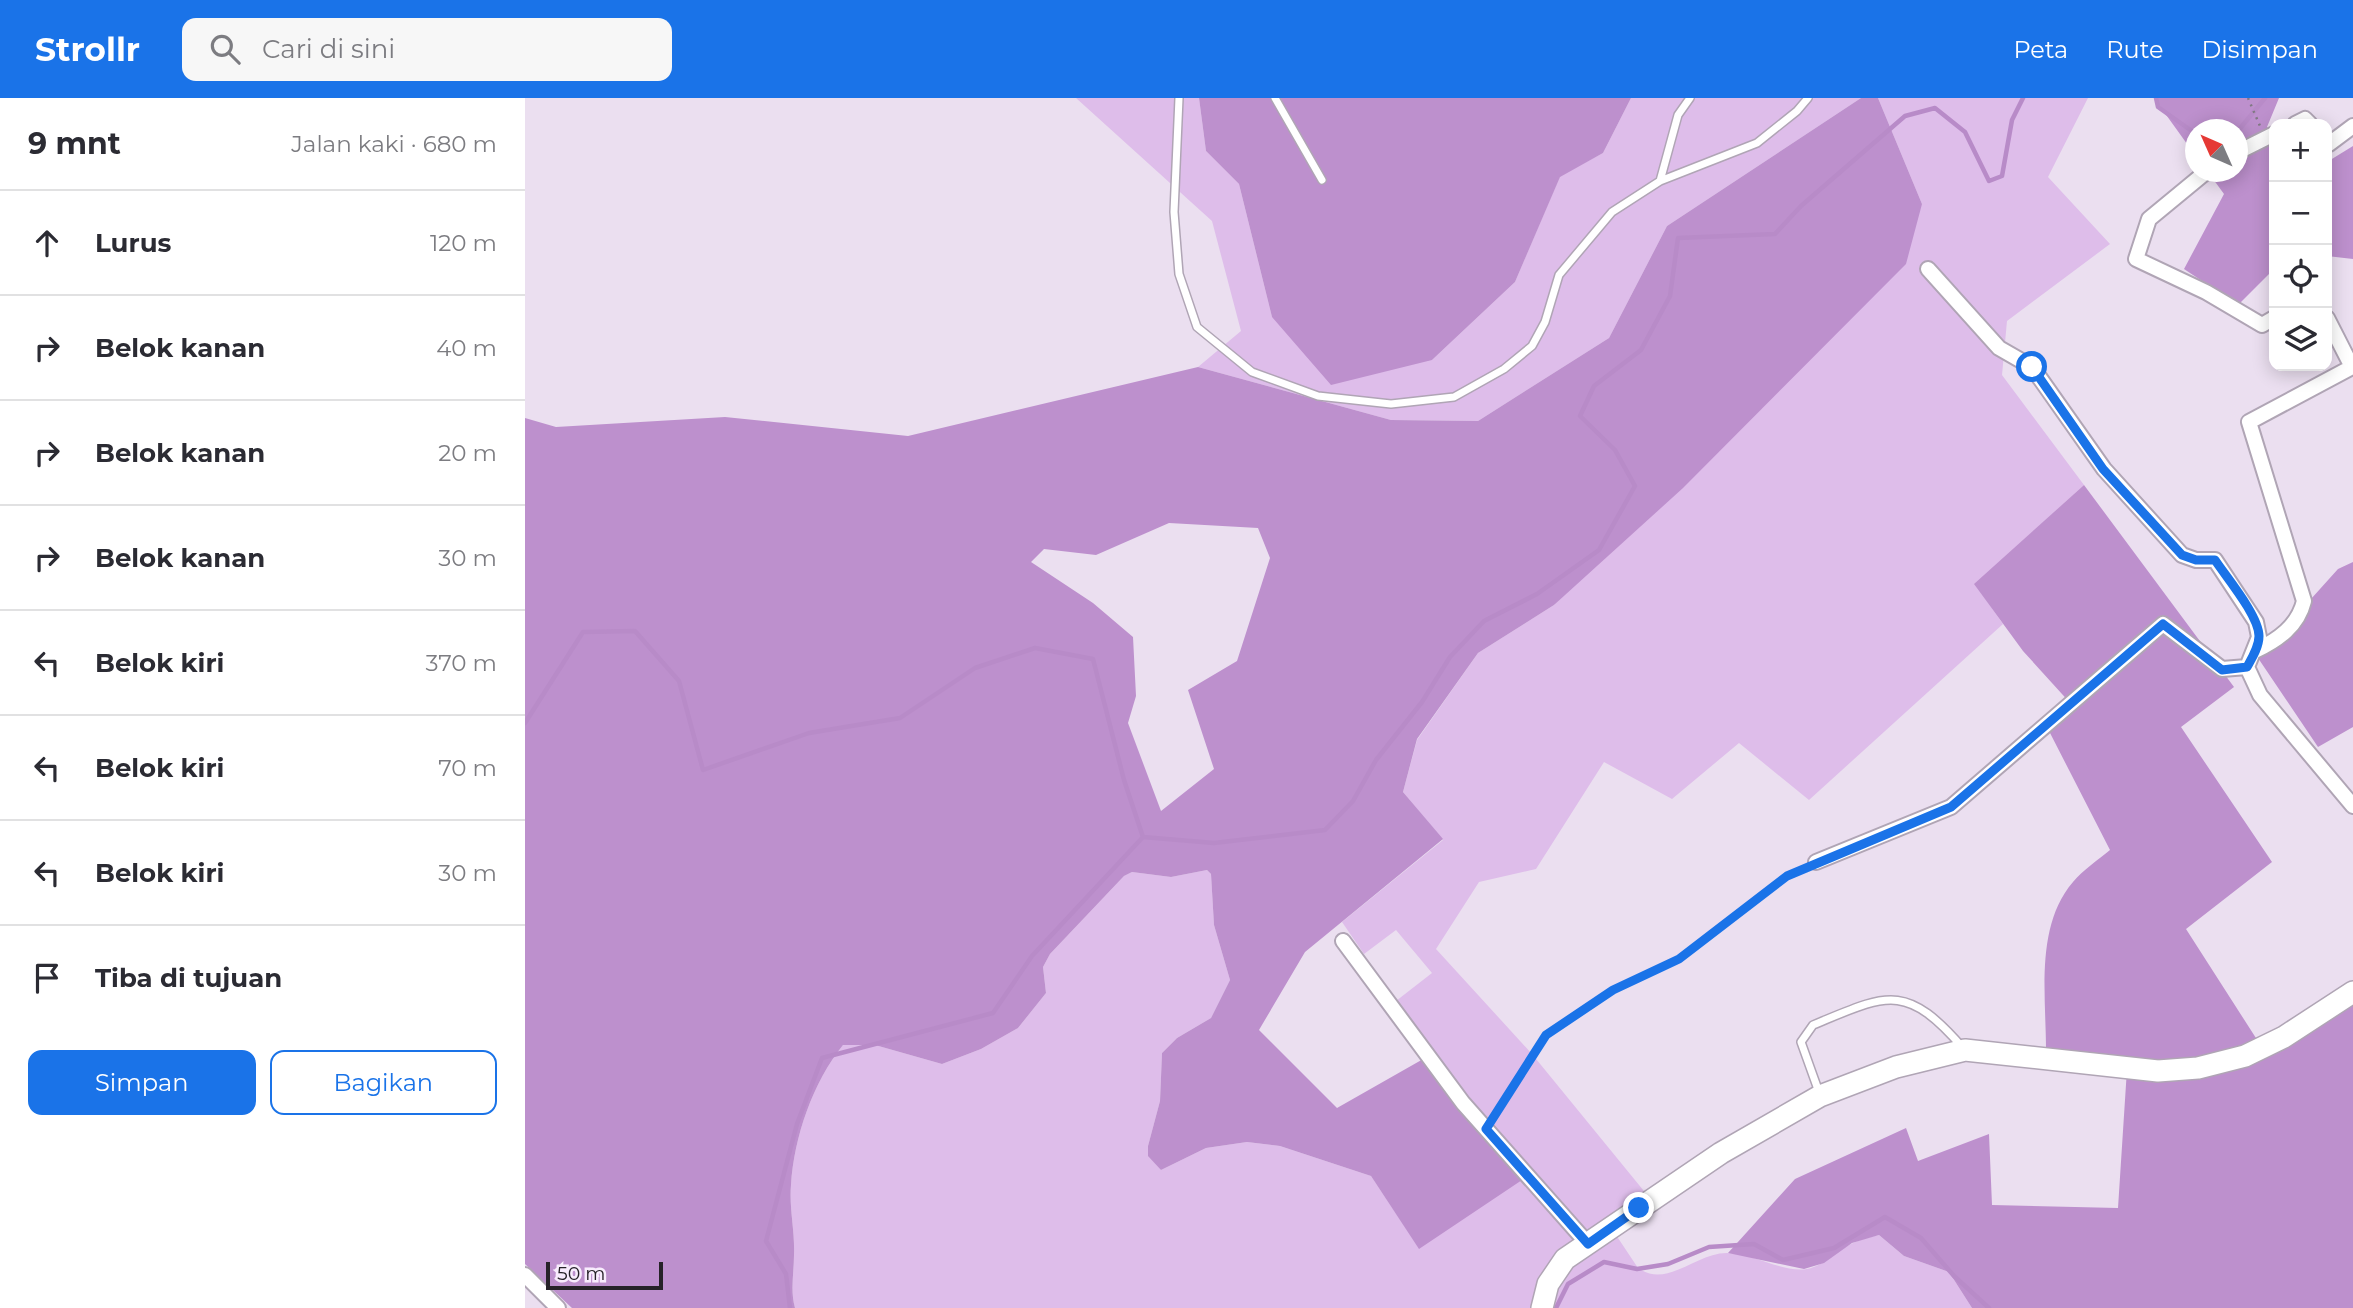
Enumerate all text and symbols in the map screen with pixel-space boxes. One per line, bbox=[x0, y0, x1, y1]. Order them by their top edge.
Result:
search box bbox=[182, 18, 672, 81]
text: Strollr bbox=[35, 29, 140, 69]
icon: search bbox=[206, 30, 244, 68]
text: Cari di sini bbox=[262, 33, 395, 65]
text: Peta bbox=[2013, 35, 2068, 64]
text: Rute bbox=[2106, 35, 2164, 64]
text: Disimpan bbox=[2202, 35, 2318, 64]
north arrow bbox=[2185, 119, 2248, 182]
map controls bbox=[2269, 119, 2332, 371]
button: + bbox=[2269, 119, 2332, 182]
text: 9 mnt bbox=[28, 125, 121, 162]
text: Jalan kaki · 680 m bbox=[291, 130, 497, 158]
button: − bbox=[2269, 182, 2332, 245]
icon: ahead bbox=[28, 224, 66, 262]
text: Lurus bbox=[95, 227, 171, 259]
text: 120 m bbox=[430, 229, 497, 257]
button: locate bbox=[2269, 245, 2332, 308]
button: layers bbox=[2269, 308, 2332, 371]
icon: right bbox=[28, 329, 66, 367]
text: Belok kanan bbox=[95, 332, 265, 364]
text: 40 m bbox=[436, 334, 497, 362]
route start bbox=[2016, 351, 2047, 382]
icon: right bbox=[28, 434, 66, 472]
text: Belok kanan bbox=[95, 437, 265, 469]
text: 20 m bbox=[438, 439, 497, 467]
icon: right bbox=[28, 539, 66, 577]
text: Belok kanan bbox=[95, 542, 265, 574]
text: 30 m bbox=[438, 544, 497, 572]
icon: left bbox=[28, 644, 66, 682]
text: Belok kiri bbox=[95, 647, 224, 679]
text: 370 m bbox=[426, 649, 497, 677]
icon: left bbox=[28, 749, 66, 787]
text: Belok kiri bbox=[95, 752, 224, 784]
text: 70 m bbox=[438, 754, 497, 782]
icon: left bbox=[28, 854, 66, 892]
text: Belok kiri bbox=[95, 857, 224, 889]
text: 30 m bbox=[438, 859, 497, 887]
icon: arrive bbox=[28, 959, 66, 997]
text: Tiba di tujuan bbox=[95, 962, 282, 994]
button: Simpan bbox=[28, 1050, 256, 1115]
button: Bagikan bbox=[270, 1050, 497, 1115]
route end bbox=[1623, 1192, 1654, 1223]
scale bar bbox=[546, 1259, 663, 1291]
text: 50 m bbox=[557, 1262, 605, 1285]

